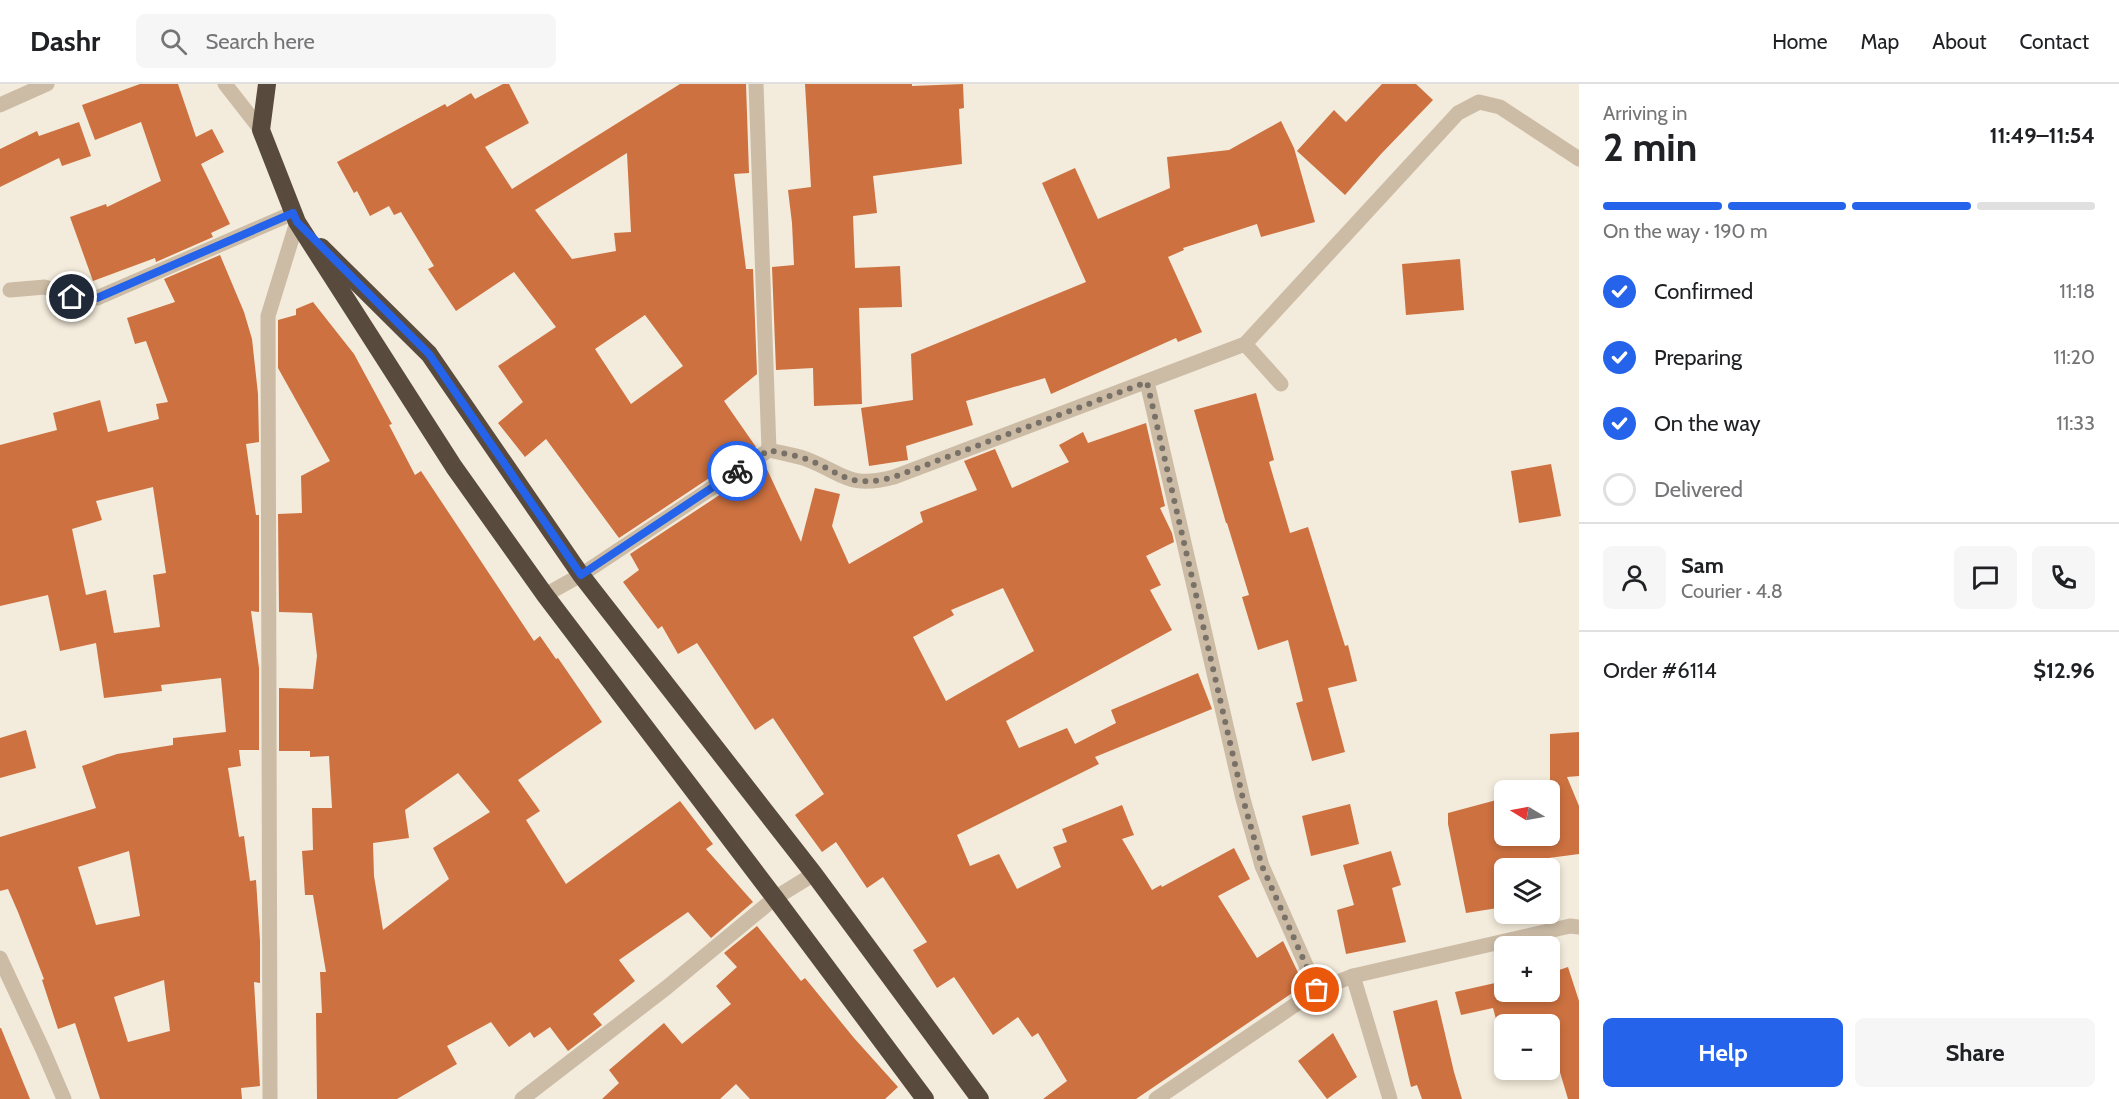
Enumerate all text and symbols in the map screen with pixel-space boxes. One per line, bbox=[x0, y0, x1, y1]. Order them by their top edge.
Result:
search box bbox=[136, 14, 556, 68]
text: Dashr bbox=[30, 24, 100, 58]
icon: search bbox=[157, 25, 190, 58]
text: Search here bbox=[205, 28, 315, 55]
text: Home bbox=[1772, 29, 1828, 54]
text: Map bbox=[1861, 29, 1899, 54]
text: About bbox=[1932, 29, 1986, 54]
text: Contact bbox=[2019, 29, 2089, 54]
text: Arriving in bbox=[1603, 101, 1687, 125]
text: 11:49–11:54 bbox=[1989, 122, 2095, 149]
text: 2 min bbox=[1603, 123, 1697, 171]
text: On the way · 190 m bbox=[1603, 219, 1768, 243]
pin bbox=[46, 271, 97, 322]
icon: check bbox=[1603, 275, 1636, 308]
text: Confirmed bbox=[1654, 278, 1753, 305]
text: 11:18 bbox=[2059, 279, 2095, 303]
icon: home bbox=[55, 280, 88, 313]
icon: check bbox=[1603, 341, 1636, 374]
text: Preparing bbox=[1654, 344, 1742, 371]
text: 11:20 bbox=[2053, 345, 2095, 369]
icon: check bbox=[1603, 407, 1636, 440]
text: On the way bbox=[1654, 410, 1761, 437]
text: 11:33 bbox=[2056, 411, 2095, 435]
courier bbox=[707, 441, 767, 501]
icon: bike bbox=[721, 455, 754, 488]
text: Delivered bbox=[1654, 476, 1743, 503]
button: person bbox=[1603, 546, 1666, 609]
button: chat bbox=[1954, 546, 2017, 609]
button: phone bbox=[2032, 546, 2095, 609]
text: Sam bbox=[1681, 552, 1724, 579]
text: Courier · 4.8 bbox=[1681, 579, 1783, 603]
text: Order #6114 bbox=[1603, 657, 1717, 684]
text: $12.96 bbox=[2033, 657, 2095, 684]
north arrow bbox=[1494, 780, 1560, 846]
map controls bbox=[1494, 780, 1560, 1080]
button: layers bbox=[1494, 858, 1560, 924]
button: + bbox=[1494, 936, 1560, 1002]
pin bbox=[1291, 964, 1342, 1015]
icon: bag bbox=[1300, 973, 1333, 1006]
button: − bbox=[1494, 1014, 1560, 1080]
button: Help bbox=[1603, 1018, 1843, 1087]
button: Share bbox=[1855, 1018, 2095, 1087]

